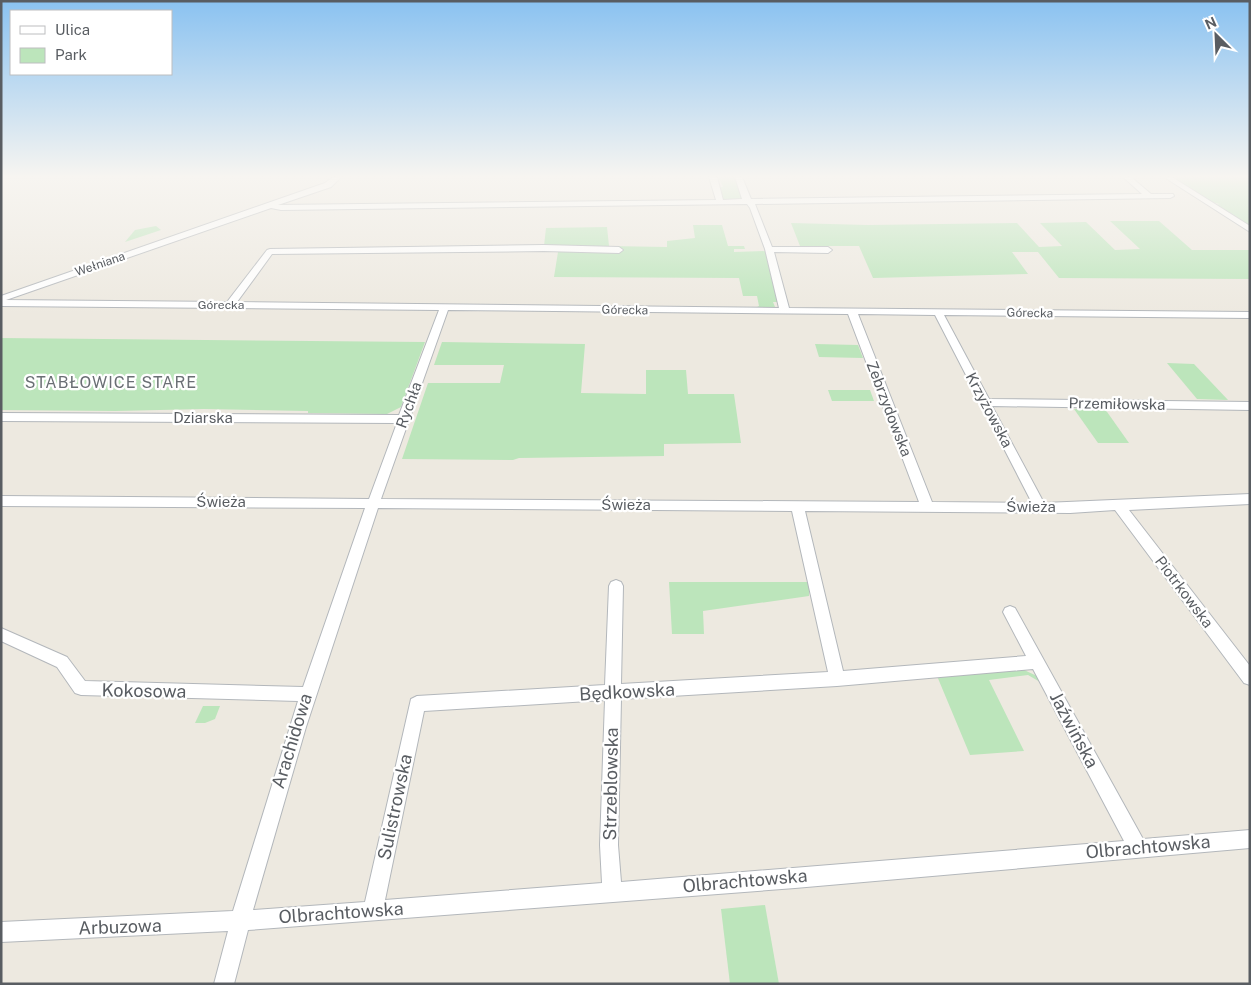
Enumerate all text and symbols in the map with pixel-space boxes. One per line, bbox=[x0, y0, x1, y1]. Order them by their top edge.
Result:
legend bbox=[10, 10, 172, 75]
north arrow bbox=[1191, 10, 1241, 60]
text: N bbox=[1202, 14, 1219, 33]
text: Ulica bbox=[55, 21, 90, 38]
text: Park bbox=[55, 46, 87, 63]
street label: Wełniana bbox=[73, 249, 127, 279]
street label: Górecka bbox=[198, 298, 244, 312]
street label: Górecka bbox=[602, 303, 648, 317]
street label: Górecka bbox=[1007, 306, 1053, 320]
street label: Zebrzydowska bbox=[863, 359, 915, 459]
street label: Krzyżowska bbox=[963, 369, 1016, 450]
district label: STABŁOWICE STARE bbox=[25, 373, 197, 392]
street label: Rychła bbox=[392, 379, 425, 430]
street label: Przemiłowska bbox=[1068, 394, 1166, 413]
street label: Dziarska bbox=[173, 409, 233, 426]
street label: Świeża bbox=[196, 492, 246, 510]
street label: Świeża bbox=[601, 495, 651, 513]
street label: Świeża bbox=[1006, 497, 1056, 515]
street label: Piotrkowska bbox=[1152, 553, 1217, 631]
street label: Kokosowa bbox=[101, 679, 187, 702]
street label: Będkowska bbox=[579, 679, 675, 704]
street label: Jaźwińska bbox=[1046, 688, 1103, 771]
street label: Arachidowa bbox=[267, 691, 316, 791]
street label: Strzeblowska bbox=[599, 727, 622, 841]
street label: Sulistrowska bbox=[373, 752, 416, 862]
street label: Olbrachtowska bbox=[1085, 831, 1211, 862]
street label: Olbrachtowska bbox=[682, 865, 808, 896]
street label: Olbrachtowska bbox=[278, 898, 404, 927]
street label: Arbuzowa bbox=[78, 915, 162, 938]

